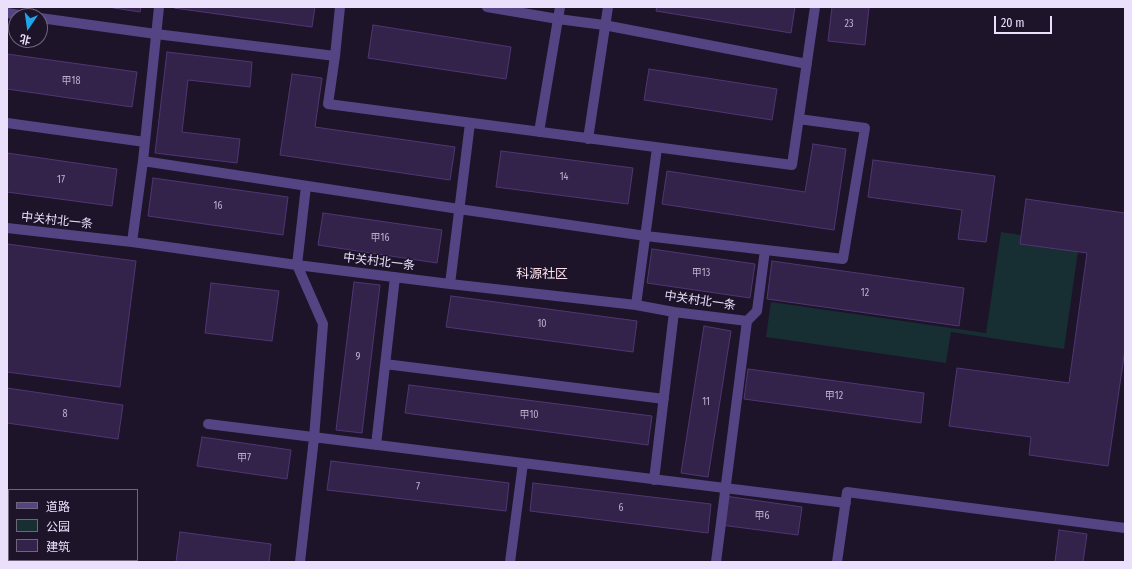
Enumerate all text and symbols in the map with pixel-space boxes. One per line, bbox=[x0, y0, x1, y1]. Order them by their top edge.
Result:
north arrow bbox=[8, 8, 48, 48]
scale bar bbox=[996, 8, 1054, 34]
text: 20 m bbox=[1001, 16, 1025, 30]
house number: 23 bbox=[845, 18, 853, 30]
text: 北 bbox=[19, 32, 32, 47]
house number: 甲18 bbox=[62, 75, 80, 87]
house number: 14 bbox=[560, 171, 568, 183]
house number: 17 bbox=[57, 174, 65, 186]
house number: 16 bbox=[214, 200, 222, 212]
street label: 中关村北一条 bbox=[20, 210, 94, 232]
house number: 甲16 bbox=[371, 232, 389, 244]
street label: 中关村北一条 bbox=[342, 250, 416, 274]
district label: 科源社区 bbox=[516, 266, 568, 282]
house number: 甲13 bbox=[692, 267, 710, 279]
house number: 12 bbox=[861, 287, 869, 299]
street label: 中关村北一条 bbox=[663, 289, 737, 313]
house number: 10 bbox=[537, 318, 547, 330]
house number: 9 bbox=[356, 351, 360, 363]
house number: 甲12 bbox=[825, 390, 843, 402]
house number: 11 bbox=[702, 396, 710, 408]
house number: 8 bbox=[63, 408, 67, 420]
house number: 甲10 bbox=[519, 409, 539, 421]
house number: 甲7 bbox=[237, 452, 251, 464]
house number: 7 bbox=[416, 481, 420, 493]
legend bbox=[8, 489, 138, 561]
text: 道路 bbox=[46, 500, 70, 514]
house number: 6 bbox=[619, 502, 623, 514]
house number: 甲6 bbox=[755, 510, 769, 522]
text: 公园 bbox=[46, 520, 70, 534]
text: 建筑 bbox=[46, 540, 70, 554]

